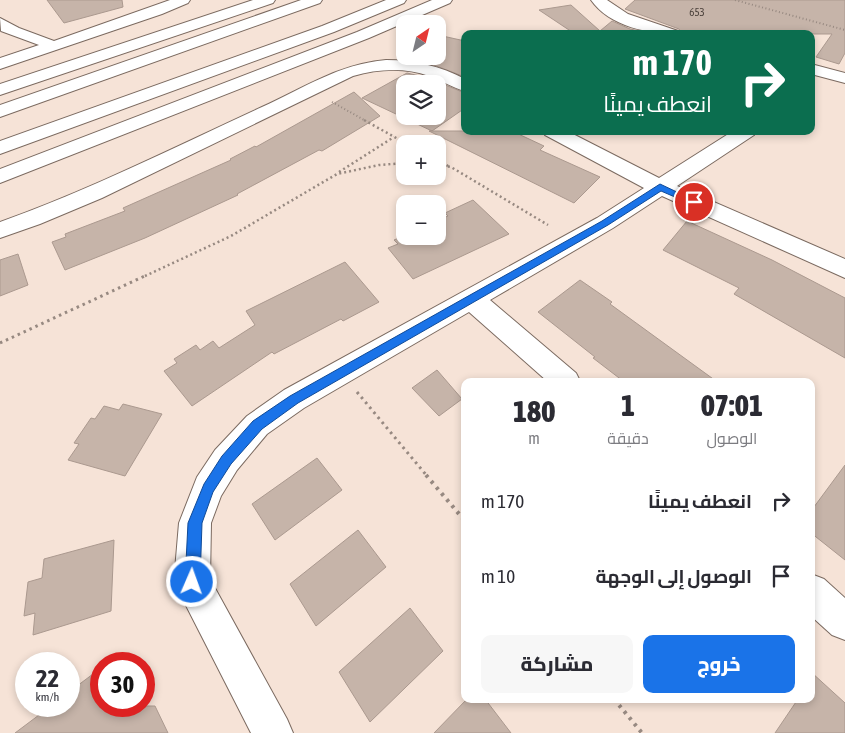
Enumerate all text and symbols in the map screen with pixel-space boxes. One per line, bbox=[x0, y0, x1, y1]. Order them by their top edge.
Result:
house number: 653 bbox=[689, 6, 705, 18]
north arrow bbox=[396, 15, 446, 65]
map controls bbox=[396, 15, 446, 245]
text: 170 m bbox=[633, 42, 712, 82]
icon: right bbox=[730, 50, 795, 115]
button: layers bbox=[396, 75, 446, 125]
text: انعطف يمينًا bbox=[603, 91, 712, 117]
button: + bbox=[396, 135, 446, 185]
pin bbox=[673, 181, 715, 223]
icon: arrive bbox=[680, 188, 708, 216]
button: − bbox=[396, 195, 446, 245]
text: 1 bbox=[621, 388, 635, 422]
text: 07:01 bbox=[701, 388, 763, 422]
text: 180 bbox=[513, 394, 555, 428]
text: m bbox=[528, 429, 540, 447]
text: دقيقة bbox=[607, 429, 649, 447]
text: الوصول bbox=[706, 429, 757, 447]
icon: right bbox=[767, 487, 795, 515]
text: 170 m bbox=[481, 490, 524, 512]
text: انعطف يمينًا bbox=[648, 490, 752, 512]
position arrow bbox=[165, 555, 217, 607]
icon: arrive bbox=[767, 562, 795, 590]
text: 10 m bbox=[481, 565, 515, 587]
text: الوصول إلى الوجهة bbox=[595, 565, 752, 587]
button: مشاركة bbox=[481, 635, 633, 693]
button: خروج bbox=[643, 635, 795, 693]
speed limit sign: 30 bbox=[90, 652, 155, 717]
text: 22 bbox=[36, 664, 59, 692]
text: km/h bbox=[36, 690, 59, 704]

